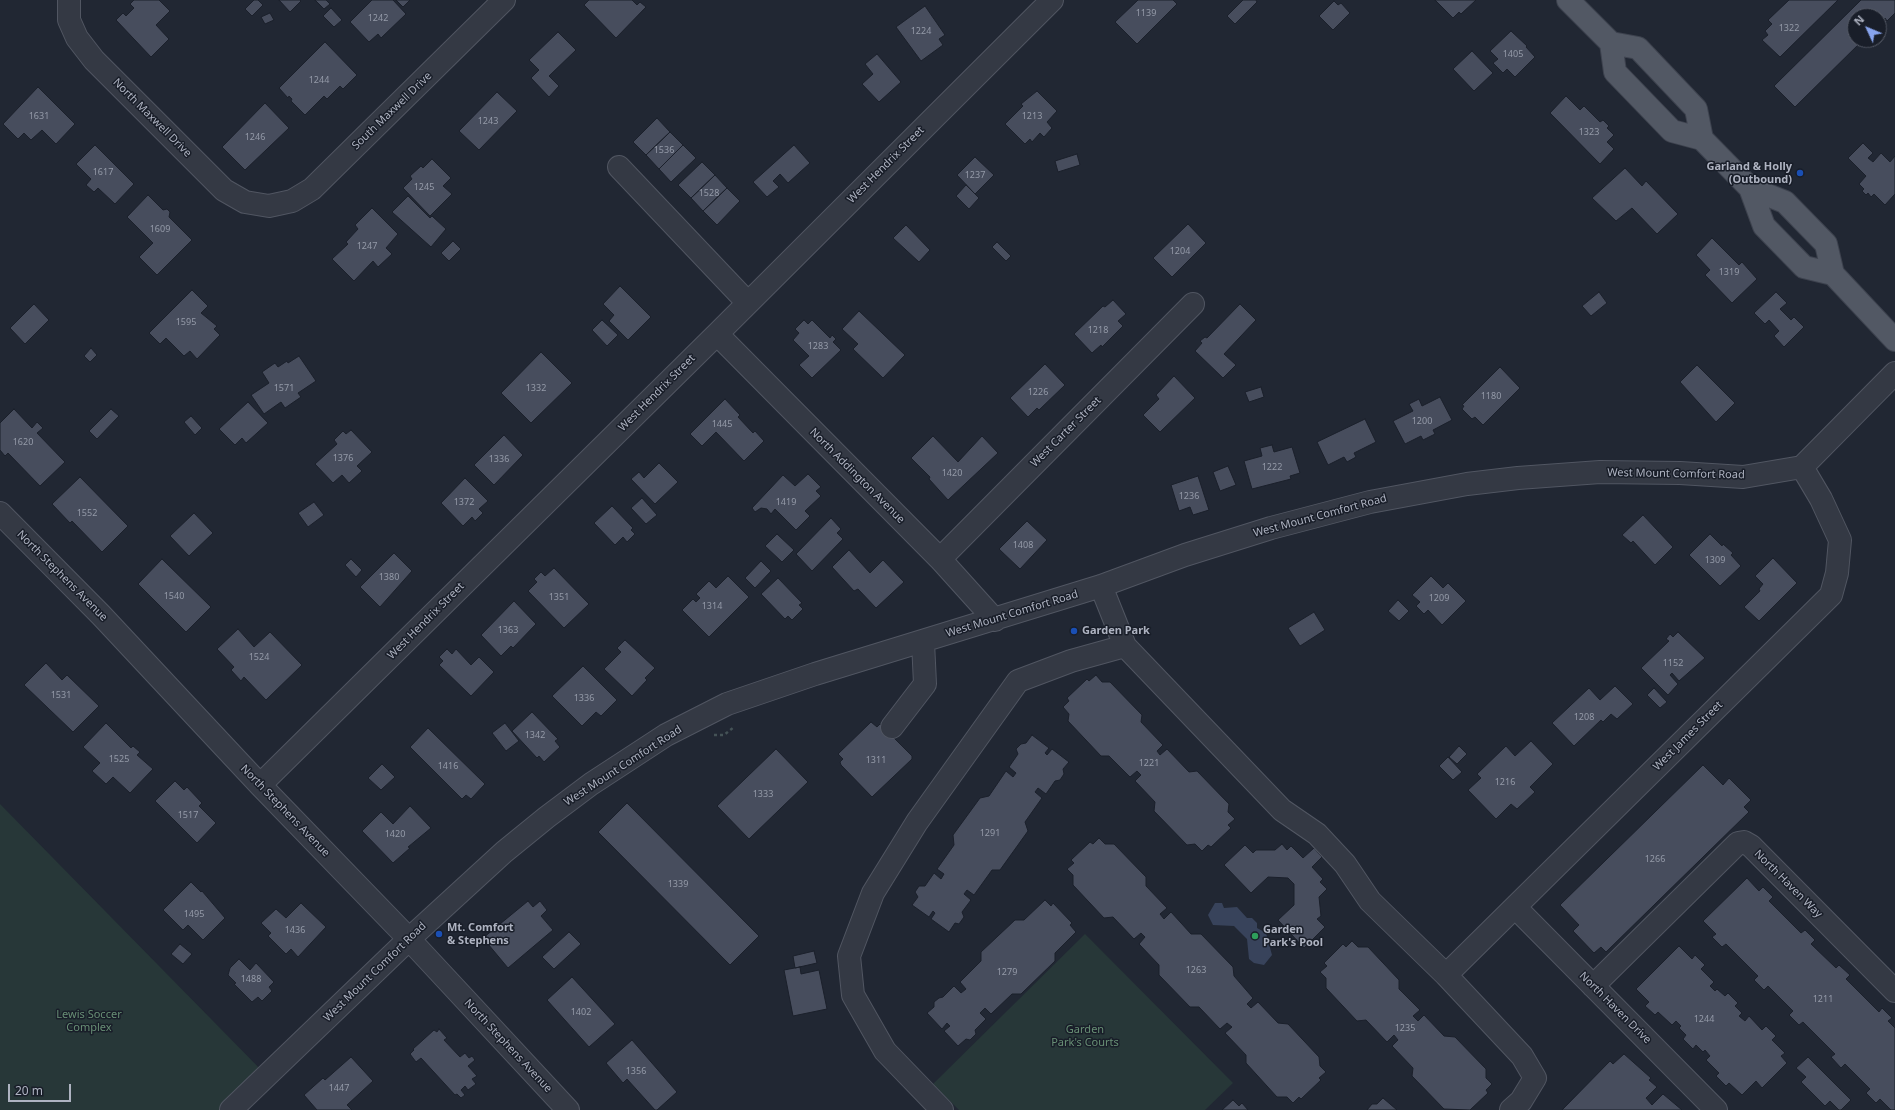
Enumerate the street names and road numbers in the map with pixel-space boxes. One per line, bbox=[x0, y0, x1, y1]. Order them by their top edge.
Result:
street label: South Maxwell Drive bbox=[349, 70, 435, 152]
street label: North Maxwell Drive bbox=[110, 76, 194, 160]
street label: West Hendrix Street bbox=[845, 124, 927, 206]
street label: West Hendrix Street bbox=[616, 352, 698, 434]
street label: West Carter Street bbox=[1028, 394, 1104, 470]
street label: North Addington Avenue bbox=[807, 426, 907, 526]
street label: West Mount Comfort Road bbox=[1607, 466, 1745, 482]
street label: West Mount Comfort Road bbox=[1252, 492, 1388, 540]
street label: North Stephens Avenue bbox=[14, 528, 110, 624]
street label: West Hendrix Street bbox=[385, 580, 467, 662]
street label: West Mount Comfort Road bbox=[944, 588, 1080, 640]
street label: West James Street bbox=[1651, 699, 1725, 773]
street label: West Mount Comfort Road bbox=[562, 723, 684, 809]
street label: North Stephens Avenue bbox=[238, 762, 332, 860]
street label: North Haven Way bbox=[1751, 847, 1825, 921]
street label: West Mount Comfort Road bbox=[321, 919, 429, 1025]
street label: North Haven Drive bbox=[1576, 969, 1654, 1047]
street label: North Stephens Avenue bbox=[461, 997, 555, 1095]

